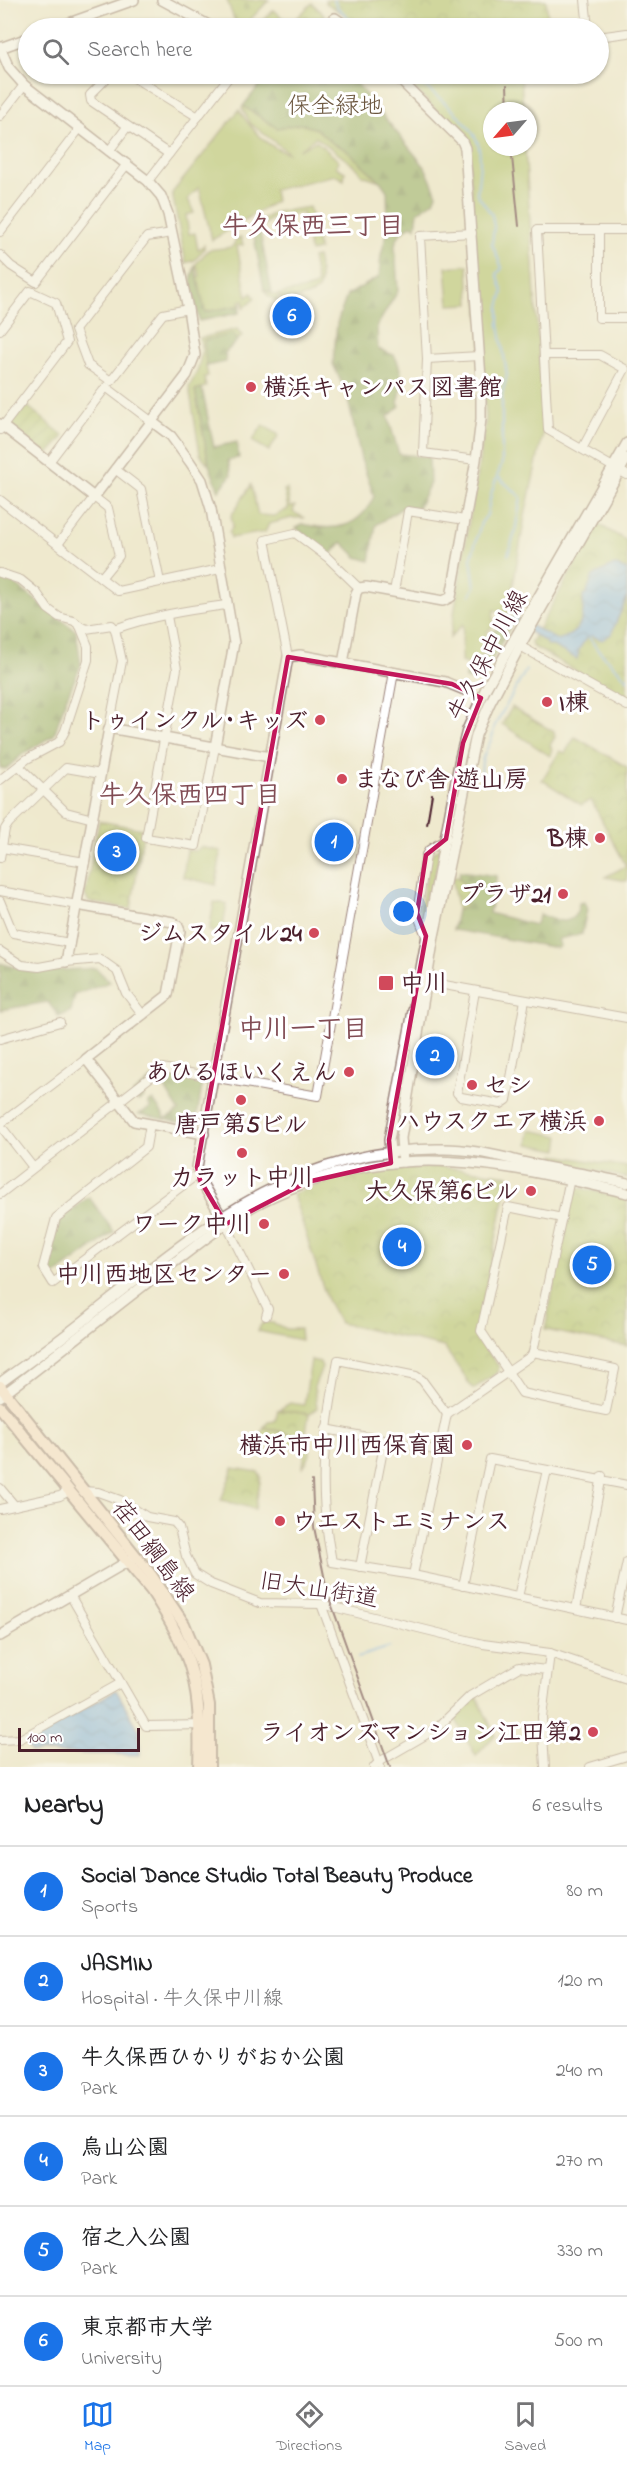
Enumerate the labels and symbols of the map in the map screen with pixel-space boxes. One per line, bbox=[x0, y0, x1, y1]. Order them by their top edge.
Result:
park label: 保全緑地 bbox=[287, 90, 383, 125]
north arrow bbox=[483, 102, 537, 156]
district label: 牛久保西三丁目 bbox=[222, 209, 404, 247]
pin: 6 bbox=[272, 294, 312, 338]
place label: 横浜キャンパス図書館 bbox=[263, 372, 502, 407]
marker: 横浜キャンパス図書館 bbox=[244, 380, 258, 394]
street label: 牛久保中川線 bbox=[440, 584, 538, 728]
place label: I棟 bbox=[559, 687, 590, 722]
marker: I棟 bbox=[540, 695, 554, 709]
place label: トゥインクル･キッズ bbox=[81, 705, 308, 740]
marker: トゥインクル･キッズ bbox=[313, 713, 327, 727]
place label: まなび舎 遊山房 bbox=[354, 764, 528, 799]
marker: まなび舎 遊山房 bbox=[335, 772, 349, 786]
district label: 牛久保西四丁目 bbox=[99, 778, 281, 816]
pin: 1 bbox=[314, 820, 354, 864]
place label: B棟 bbox=[547, 823, 589, 858]
pin: 3 bbox=[98, 830, 136, 874]
marker: B棟 bbox=[593, 831, 607, 845]
place label: プラザ21 bbox=[459, 879, 551, 914]
marker: プラザ21 bbox=[556, 887, 570, 901]
your location bbox=[389, 897, 418, 926]
place label: ジムスタイル24 bbox=[138, 918, 302, 953]
marker: ジムスタイル24 bbox=[307, 926, 321, 940]
place label: 中川 bbox=[400, 968, 448, 1003]
marker: 中川 bbox=[377, 974, 395, 992]
district label: 中川一丁目 bbox=[238, 1012, 368, 1050]
pin: 2 bbox=[416, 1034, 454, 1078]
place label: あひるほいくえん bbox=[145, 1057, 337, 1092]
marker: あひるほいくえん bbox=[342, 1065, 356, 1079]
place label: セシ bbox=[484, 1070, 532, 1105]
marker: セシ bbox=[465, 1078, 479, 1092]
marker: 唐戸第5ビル bbox=[234, 1093, 248, 1107]
place label: ハウスクエア横浜 bbox=[396, 1106, 587, 1141]
place label: 唐戸第5ビル bbox=[174, 1109, 308, 1144]
marker: ハウスクエア横浜 bbox=[592, 1114, 606, 1128]
marker: カラット中川 bbox=[235, 1146, 249, 1160]
place label: カラット中川 bbox=[170, 1162, 314, 1197]
place label: 大久保第6ビル bbox=[365, 1176, 519, 1211]
marker: 大久保第6ビル bbox=[524, 1184, 538, 1198]
place label: ワーク中川 bbox=[132, 1209, 252, 1244]
marker: ワーク中川 bbox=[257, 1217, 271, 1231]
pin: 4 bbox=[382, 1224, 422, 1270]
pin: 5 bbox=[572, 1242, 612, 1288]
place label: 中川西地区センター bbox=[56, 1259, 272, 1294]
marker: 中川西地区センター bbox=[277, 1267, 291, 1281]
place label: 横浜市中川西保育園 bbox=[239, 1430, 455, 1465]
marker: 横浜市中川西保育園 bbox=[460, 1438, 474, 1452]
street label: 荏田綱島線 bbox=[102, 1493, 202, 1610]
place label: ウエストエミナンス bbox=[292, 1506, 510, 1541]
marker: ウエストエミナンス bbox=[273, 1514, 287, 1528]
street label: 旧大山街道 bbox=[257, 1565, 381, 1618]
place label: ライオンズマンション江田第2 bbox=[260, 1717, 581, 1752]
scale bar bbox=[18, 1725, 140, 1752]
marker: ライオンズマンション江田第2 bbox=[586, 1725, 600, 1739]

